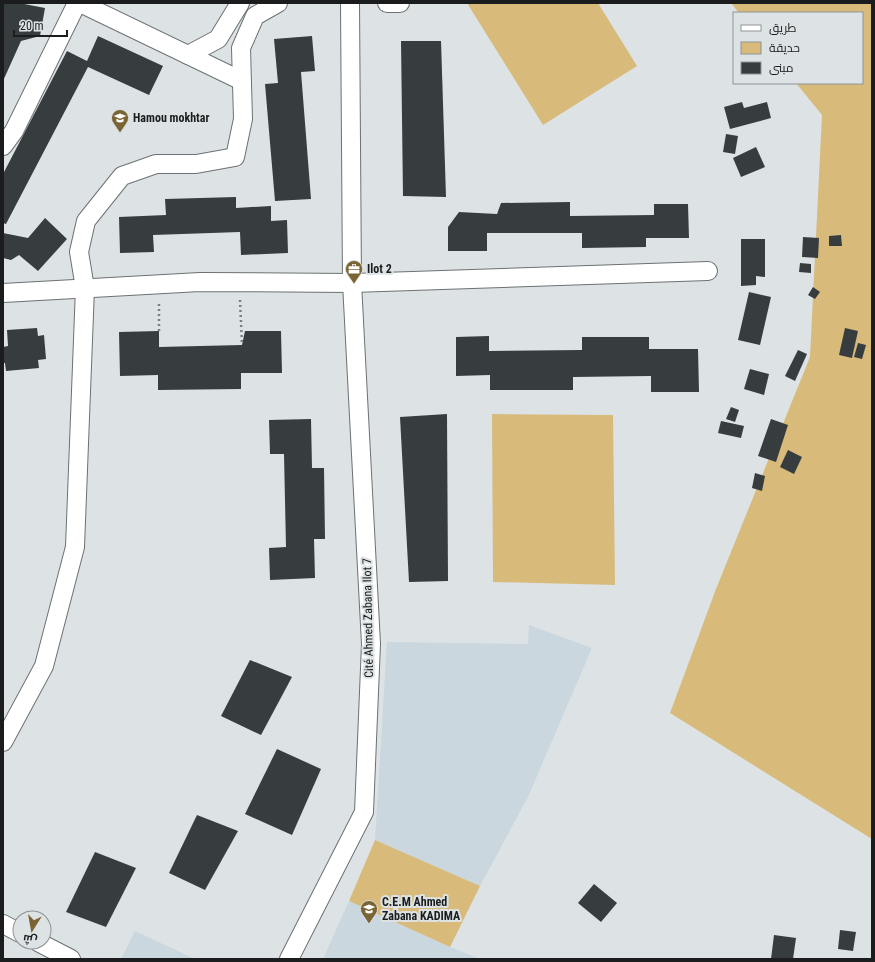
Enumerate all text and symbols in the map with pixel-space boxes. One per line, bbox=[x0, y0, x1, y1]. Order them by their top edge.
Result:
scale bar bbox=[14, 12, 67, 38]
legend bbox=[733, 12, 863, 84]
text: 20 m bbox=[20, 19, 44, 33]
text: طريق bbox=[769, 21, 797, 35]
text: حديقة bbox=[769, 41, 800, 55]
text: مبنى bbox=[769, 61, 794, 75]
school or university icon: Hamou mokhtar bbox=[110, 108, 130, 133]
place label: Hamou mokhtar bbox=[133, 111, 209, 125]
office icon: Ilot 2 bbox=[344, 259, 364, 284]
place label: Ilot 2 bbox=[367, 262, 392, 276]
street label: Cité Ahmed Zabana Ilot 7 bbox=[360, 558, 376, 678]
place label: C.E.M Ahmed Zabana KADIMA bbox=[382, 895, 461, 923]
school or university icon: C.E.M Ahmed Zabana KADIMA bbox=[359, 899, 379, 924]
north arrow bbox=[12, 910, 52, 950]
text: ش bbox=[22, 932, 38, 947]

